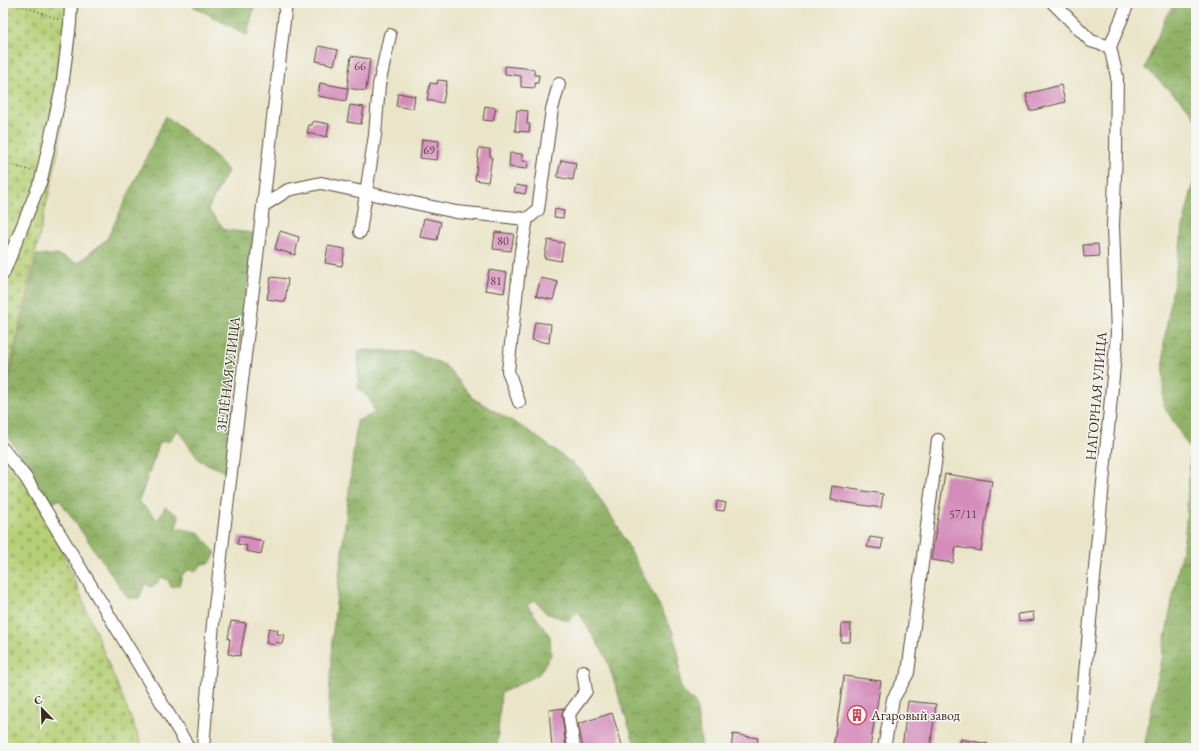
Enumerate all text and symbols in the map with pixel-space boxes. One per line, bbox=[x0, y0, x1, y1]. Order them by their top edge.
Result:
house number: 66 bbox=[354, 58, 366, 74]
house number: 69 bbox=[423, 142, 435, 158]
house number: 80 bbox=[497, 233, 509, 249]
house number: 81 bbox=[490, 273, 502, 289]
street label: ЗЕЛЁНАЯ УЛИЦА bbox=[212, 315, 244, 433]
street label: НАГОРНАЯ УЛИЦА bbox=[1081, 330, 1111, 461]
house number: 57/11 bbox=[949, 506, 977, 522]
north arrow bbox=[22, 689, 62, 729]
text: С bbox=[32, 692, 45, 708]
building icon: Агаровый завод bbox=[846, 704, 868, 726]
place label: Агаровый завод bbox=[870, 706, 961, 724]

